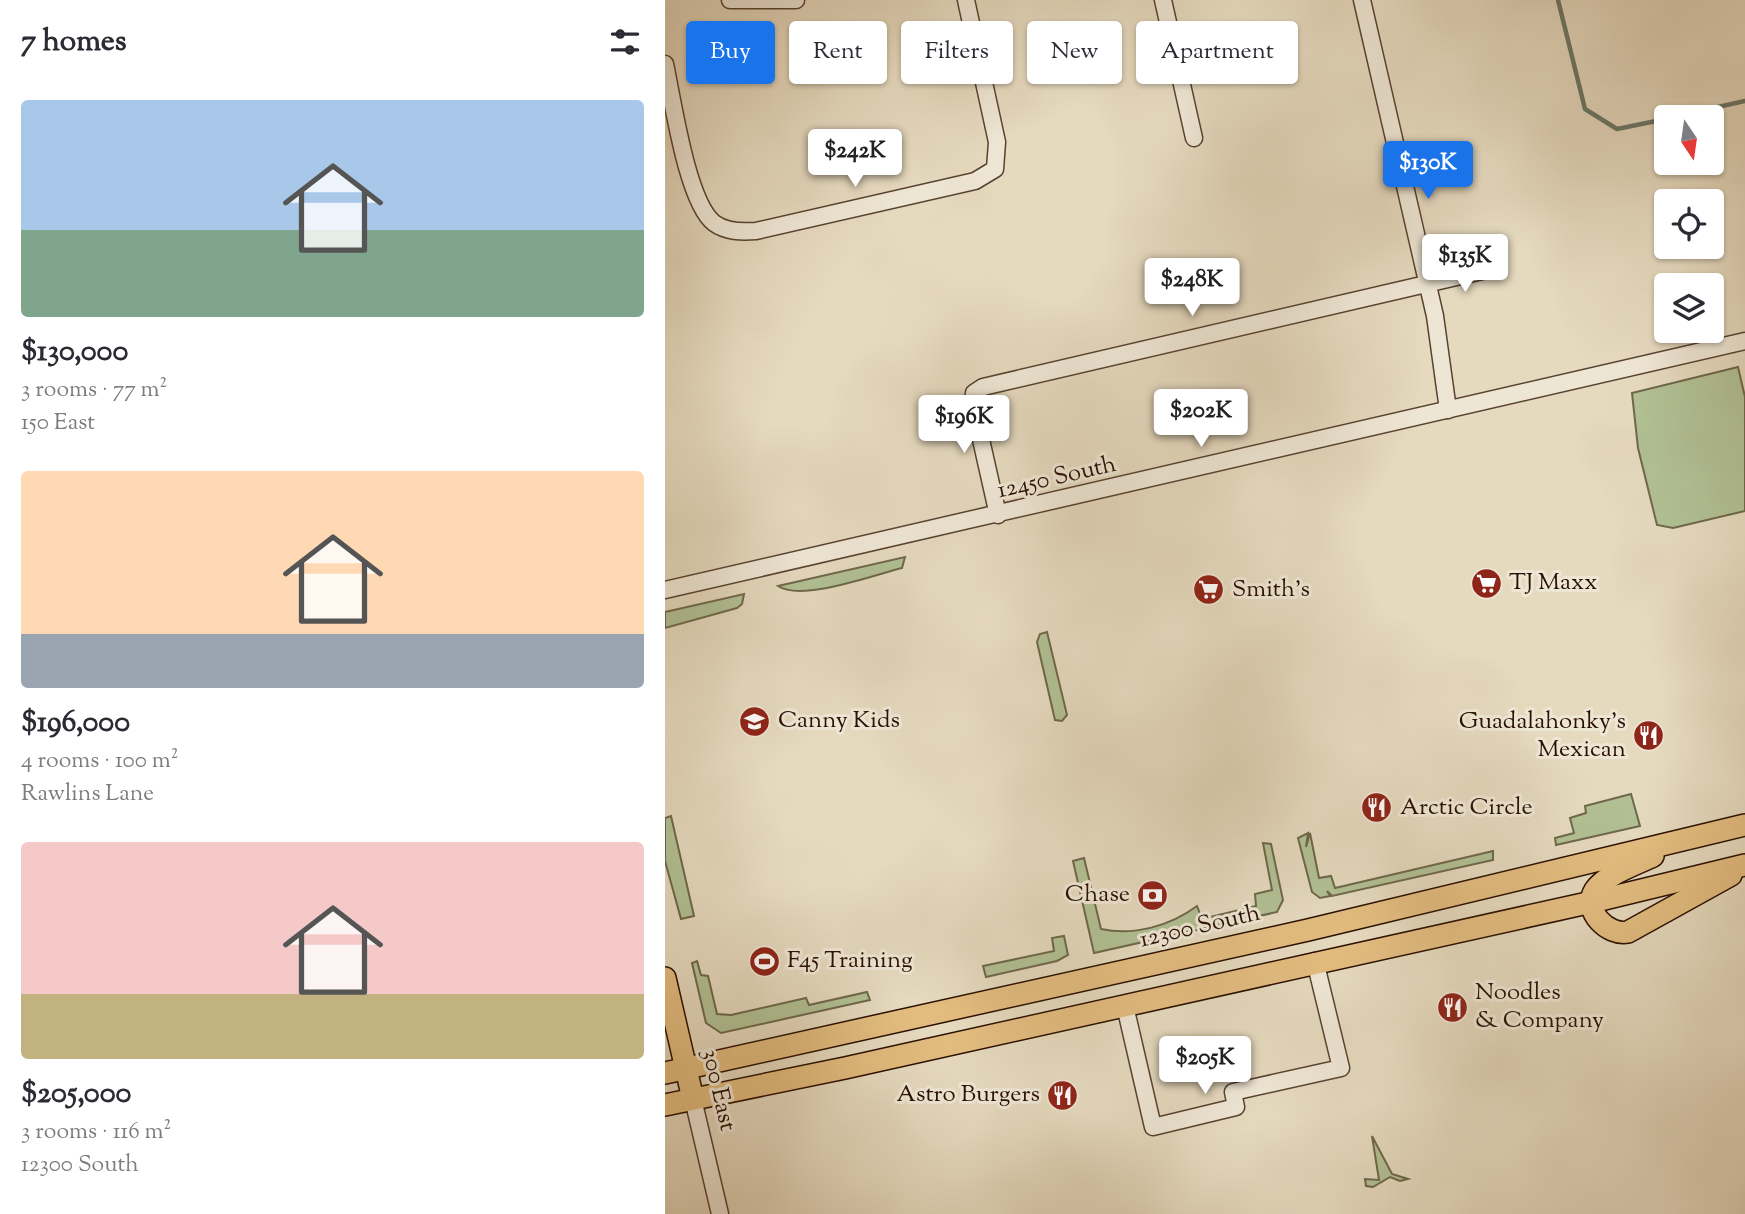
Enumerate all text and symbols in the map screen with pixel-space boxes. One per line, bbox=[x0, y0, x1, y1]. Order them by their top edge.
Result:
text: 7 homes bbox=[21, 21, 126, 64]
chip: Buy bbox=[686, 21, 775, 84]
chip: Rent bbox=[789, 21, 887, 84]
chip: Filters bbox=[901, 21, 1013, 84]
chip: New bbox=[1027, 21, 1122, 84]
chip: Apartment bbox=[1136, 21, 1298, 84]
icon: filters bbox=[606, 23, 644, 61]
north arrow bbox=[1654, 105, 1724, 175]
map controls bbox=[1654, 105, 1724, 343]
pin: $242K bbox=[806, 130, 904, 189]
text: $242K bbox=[824, 135, 886, 168]
pin: $130K bbox=[1379, 142, 1477, 201]
icon: home bbox=[270, 145, 396, 271]
text: $130K bbox=[1399, 147, 1457, 180]
button: locate bbox=[1654, 189, 1724, 259]
pin: $135K bbox=[1416, 234, 1514, 294]
text: $135K bbox=[1438, 240, 1492, 273]
pin: $248K bbox=[1143, 258, 1241, 318]
text: $248K bbox=[1161, 264, 1223, 297]
button: layers bbox=[1654, 273, 1724, 343]
text: $130,000 bbox=[21, 331, 128, 374]
text: 3 rooms · 77 m² bbox=[21, 374, 167, 407]
pin: $202K bbox=[1152, 390, 1250, 449]
text: $202K bbox=[1170, 395, 1232, 428]
pin: $196K bbox=[915, 396, 1013, 455]
text: $196K bbox=[934, 401, 994, 434]
text: 150 East bbox=[21, 407, 95, 440]
street label: 12450 South bbox=[994, 448, 1120, 508]
icon: home bbox=[270, 516, 396, 642]
supermarket icon: TJ Maxx bbox=[1469, 566, 1503, 600]
place label: TJ Maxx bbox=[1509, 566, 1597, 600]
supermarket icon: Smith's bbox=[1192, 573, 1226, 607]
place label: Smith's bbox=[1232, 573, 1310, 607]
text: $196,000 bbox=[21, 702, 130, 745]
school or university icon: Canny Kids bbox=[738, 704, 772, 738]
place label: Canny Kids bbox=[778, 704, 900, 738]
place label: Guadalahonky's Mexican bbox=[1459, 705, 1626, 767]
restaurant icon: Guadalahonky's Mexican bbox=[1632, 719, 1666, 753]
text: 4 rooms · 100 m² bbox=[21, 745, 179, 778]
text: Rawlins Lane bbox=[21, 778, 154, 811]
restaurant icon: Arctic Circle bbox=[1360, 791, 1394, 825]
place label: Arctic Circle bbox=[1400, 791, 1533, 825]
place label: Chase bbox=[1065, 878, 1130, 912]
bank icon: Chase bbox=[1136, 878, 1170, 912]
icon: home bbox=[270, 887, 396, 1013]
street label: 12300 South bbox=[1136, 897, 1264, 957]
sports icon: F45 Training bbox=[747, 944, 781, 978]
place label: F45 Training bbox=[787, 944, 913, 978]
place label: Noodles & Company bbox=[1475, 976, 1604, 1038]
restaurant icon: Noodles & Company bbox=[1435, 990, 1469, 1024]
pin: $205K bbox=[1156, 1036, 1254, 1096]
text: $205K bbox=[1175, 1042, 1235, 1075]
street label: 300 East bbox=[692, 1046, 744, 1134]
text: $205,000 bbox=[21, 1073, 131, 1116]
place label: Astro Burgers bbox=[896, 1078, 1040, 1112]
restaurant icon: Astro Burgers bbox=[1046, 1078, 1080, 1112]
text: 3 rooms · 116 m² bbox=[21, 1116, 171, 1149]
text: 12300 South bbox=[21, 1149, 139, 1182]

